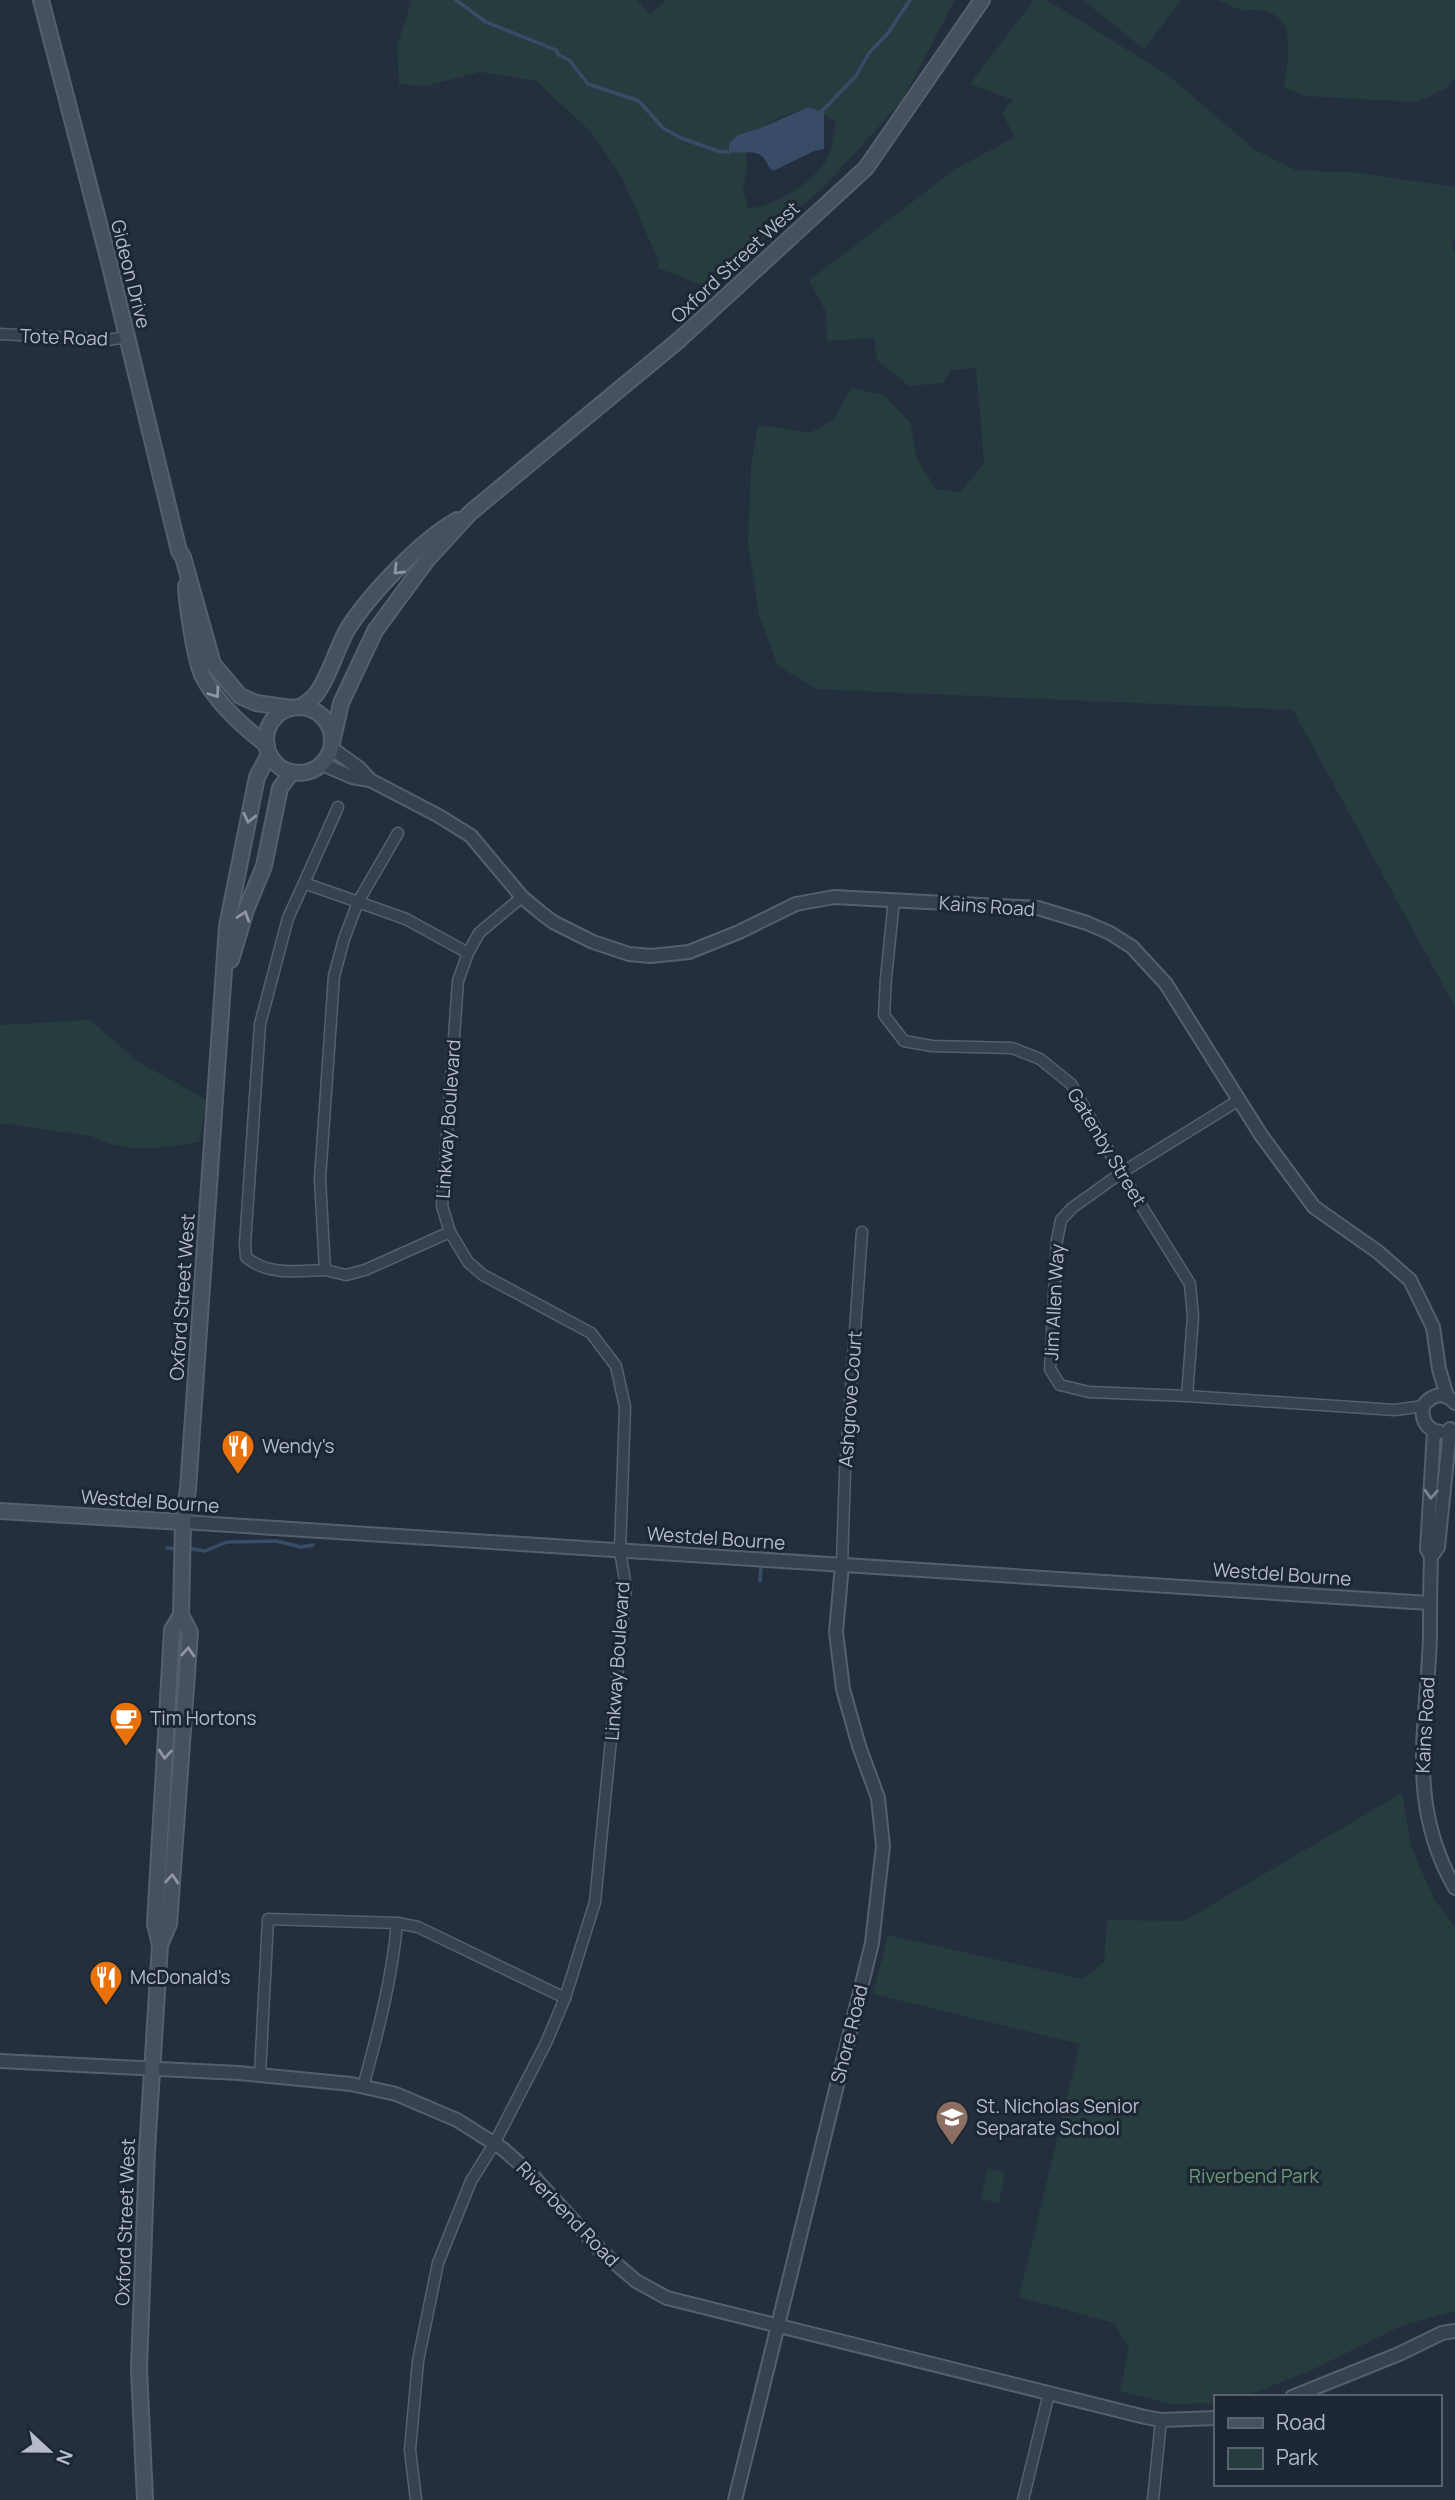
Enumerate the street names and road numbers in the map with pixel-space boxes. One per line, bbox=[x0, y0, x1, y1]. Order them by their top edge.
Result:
street label: Oxford Street West bbox=[665, 195, 805, 329]
street label: Gideon Drive bbox=[105, 217, 157, 331]
street label: Tote Road bbox=[19, 322, 109, 352]
street label: Kains Road bbox=[938, 890, 1036, 922]
street label: Linkway Boulevard bbox=[429, 1039, 467, 1199]
street label: Gatenby Street bbox=[1061, 1083, 1153, 1211]
street label: Oxford Street West bbox=[163, 1212, 201, 1382]
street label: Jim Allen Way bbox=[1038, 1243, 1070, 1361]
street label: Ashgrove Court bbox=[832, 1330, 868, 1468]
street label: Westdel Bourne bbox=[80, 1483, 220, 1519]
street label: Westdel Bourne bbox=[646, 1520, 786, 1556]
street label: Westdel Bourne bbox=[1212, 1556, 1352, 1592]
street label: Linkway Boulevard bbox=[598, 1581, 636, 1741]
street label: Kains Road bbox=[1409, 1676, 1441, 1774]
street label: Shore Road bbox=[824, 1982, 874, 2086]
street label: Oxford Street West bbox=[109, 2138, 141, 2306]
street label: Riverbend Road bbox=[511, 2156, 625, 2272]

